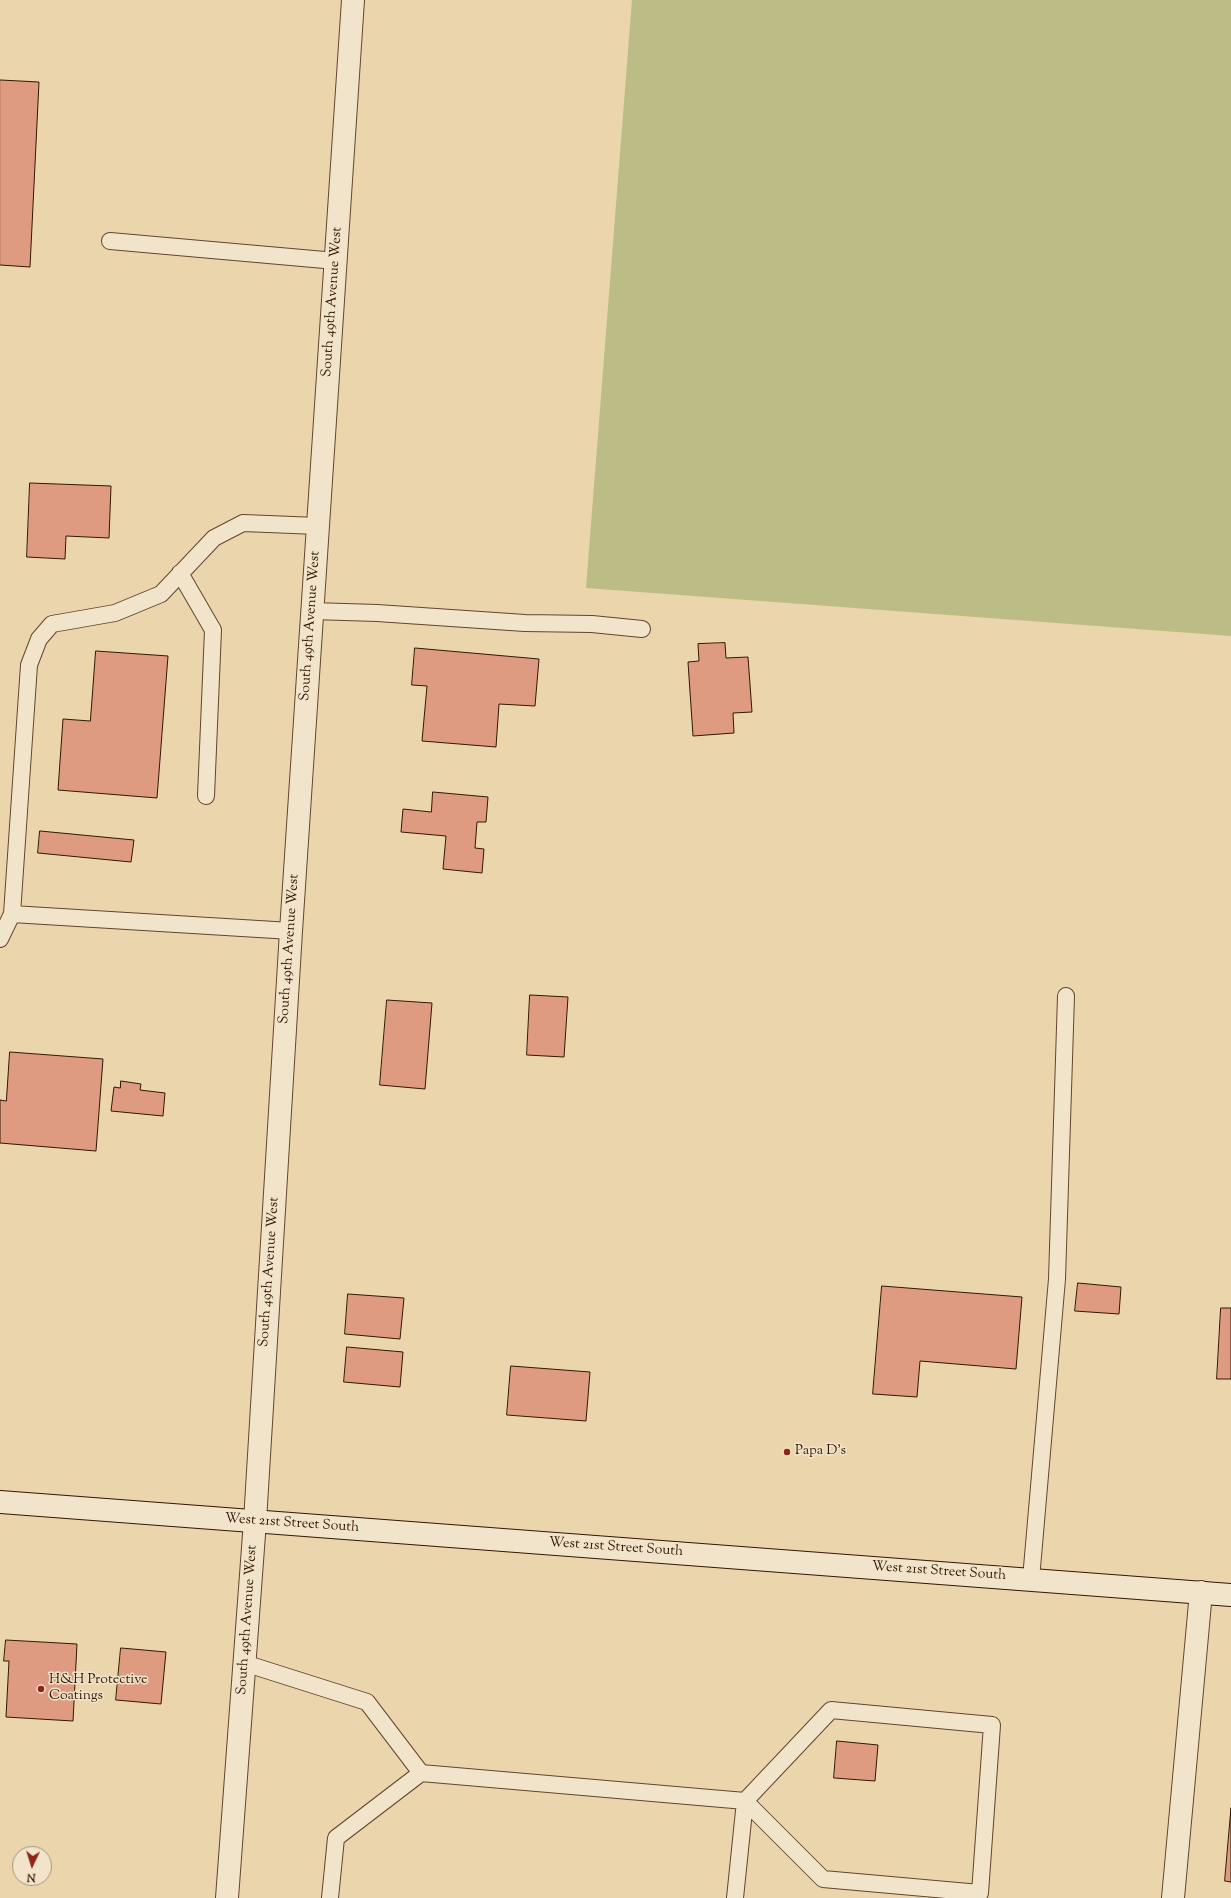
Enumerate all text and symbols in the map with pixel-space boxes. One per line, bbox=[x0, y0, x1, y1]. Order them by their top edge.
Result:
street label: South 49th Avenue West bbox=[319, 226, 347, 378]
street label: South 49th Avenue West bbox=[297, 550, 325, 702]
street label: South 49th Avenue West bbox=[276, 873, 304, 1025]
street label: South 49th Avenue West bbox=[256, 1196, 284, 1348]
place label: Papa D's bbox=[795, 1444, 846, 1460]
marker: Papa D's bbox=[782, 1447, 792, 1457]
street label: West 21st Street South bbox=[224, 1511, 360, 1537]
street label: West 21st Street South bbox=[548, 1535, 684, 1561]
street label: South 49th Avenue West bbox=[234, 1544, 262, 1696]
street label: West 21st Street South bbox=[871, 1559, 1007, 1585]
place label: H&H Protective Coatings bbox=[49, 1673, 148, 1706]
marker: H&H Protective Coatings bbox=[36, 1684, 46, 1694]
north arrow bbox=[12, 1846, 52, 1886]
text: N bbox=[26, 1869, 36, 1885]

